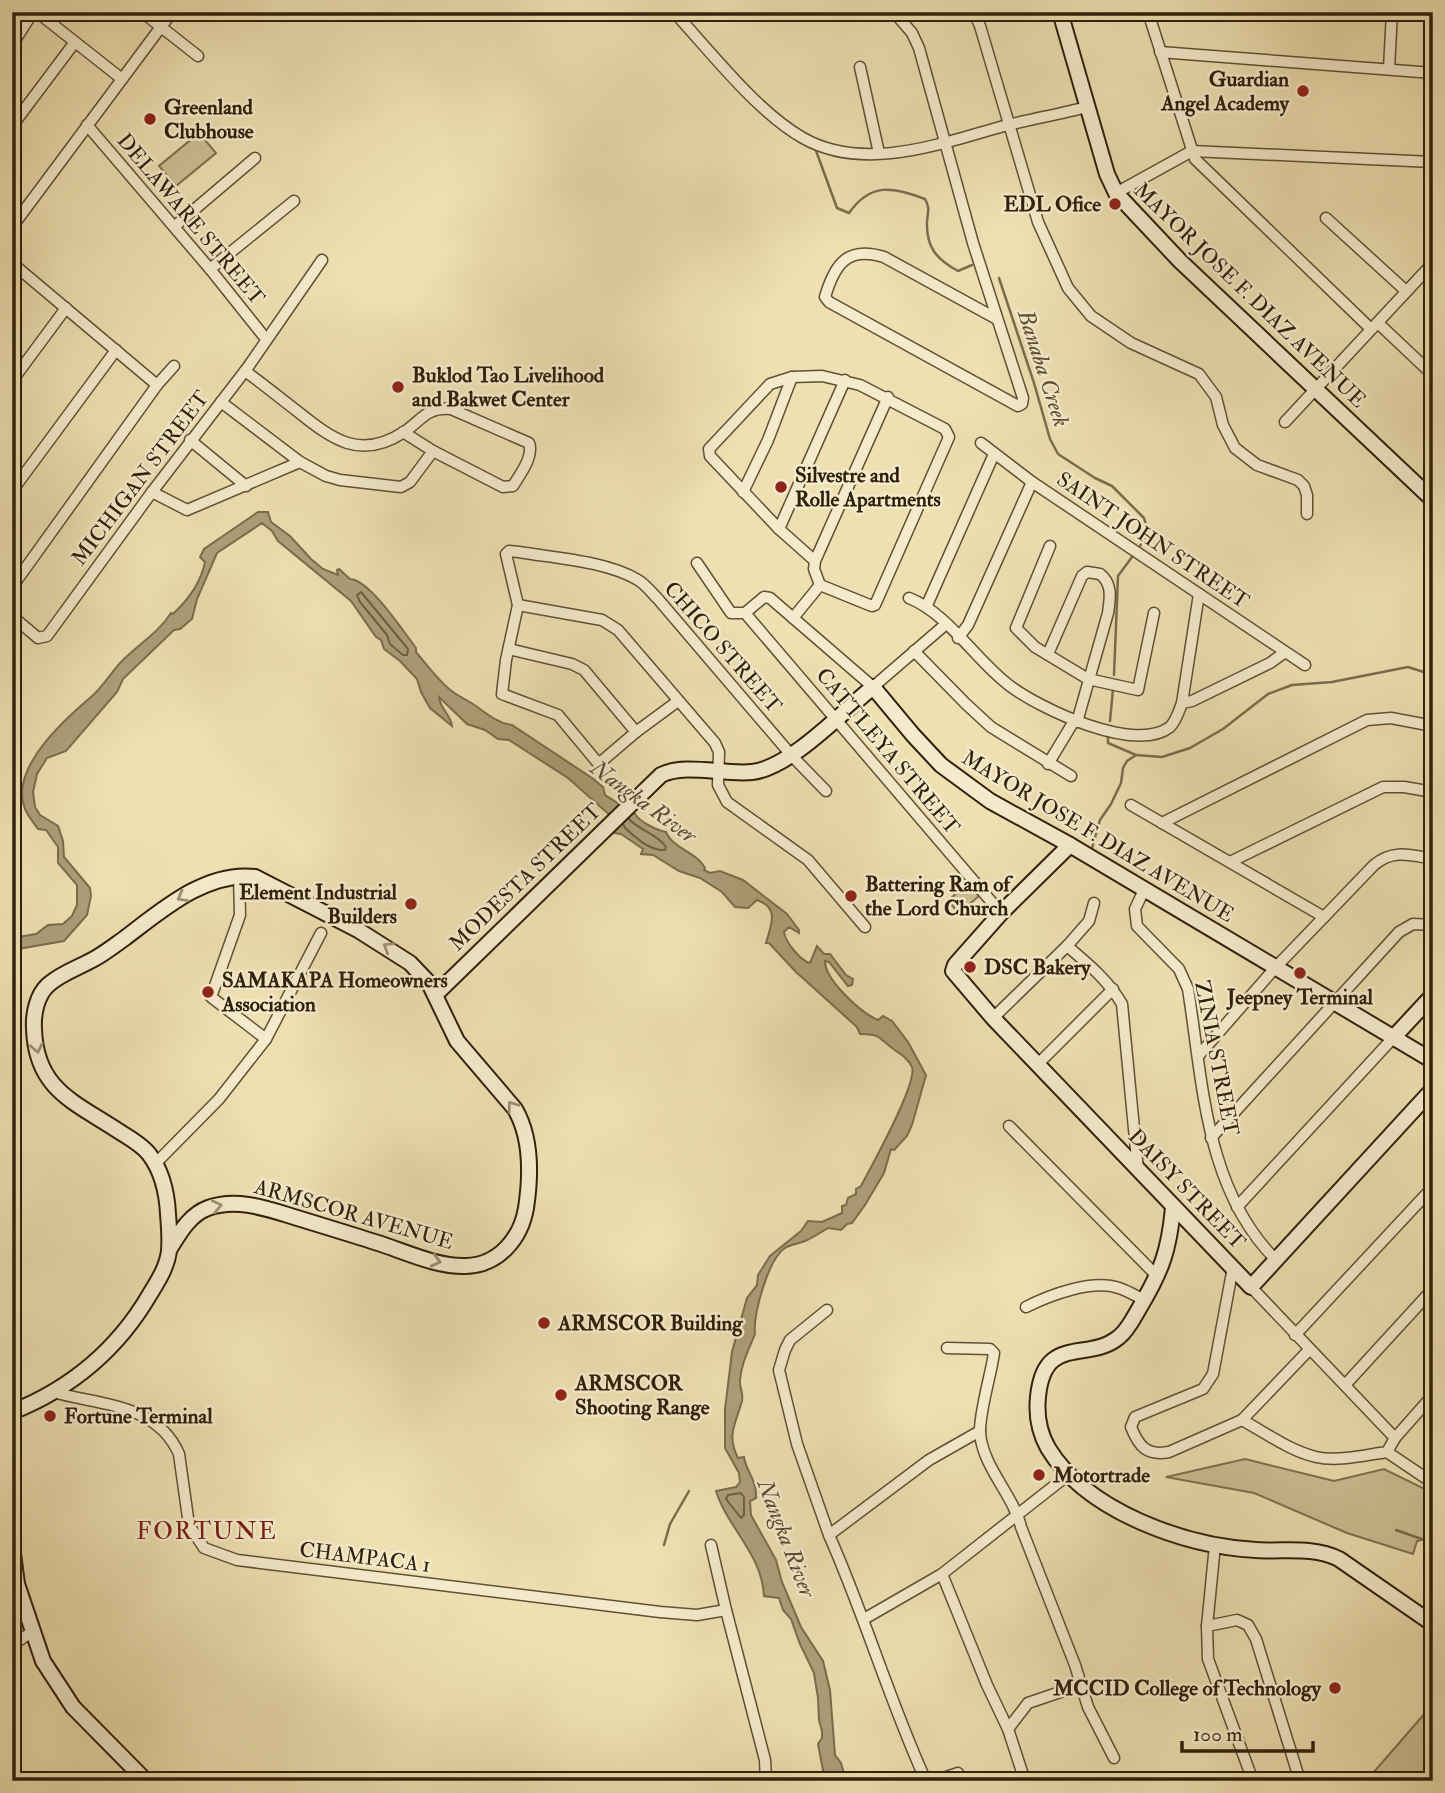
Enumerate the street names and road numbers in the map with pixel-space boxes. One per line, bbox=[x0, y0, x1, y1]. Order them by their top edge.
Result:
street label: DELAWARE STREET bbox=[111, 128, 271, 311]
street label: MAYOR JOSE F. DIAZ AVENUE bbox=[1128, 177, 1371, 414]
street label: MICHIGAN STREET bbox=[66, 385, 215, 571]
street label: SAINT JOHN STREET bbox=[1051, 466, 1254, 615]
street label: CHICO STREET bbox=[658, 576, 788, 719]
street label: CATTLEYA STREET bbox=[810, 662, 966, 841]
street label: MAYOR JOSE F. DIAZ AVENUE bbox=[957, 744, 1239, 929]
street label: MODESTA STREET bbox=[443, 797, 607, 957]
street label: ZINIA STREET bbox=[1188, 978, 1245, 1138]
street label: DAISY STREET bbox=[1122, 1123, 1251, 1256]
street label: ARMSCOR AVENUE bbox=[250, 1173, 456, 1256]
street label: CHAMPACA 1 bbox=[298, 1536, 432, 1579]

